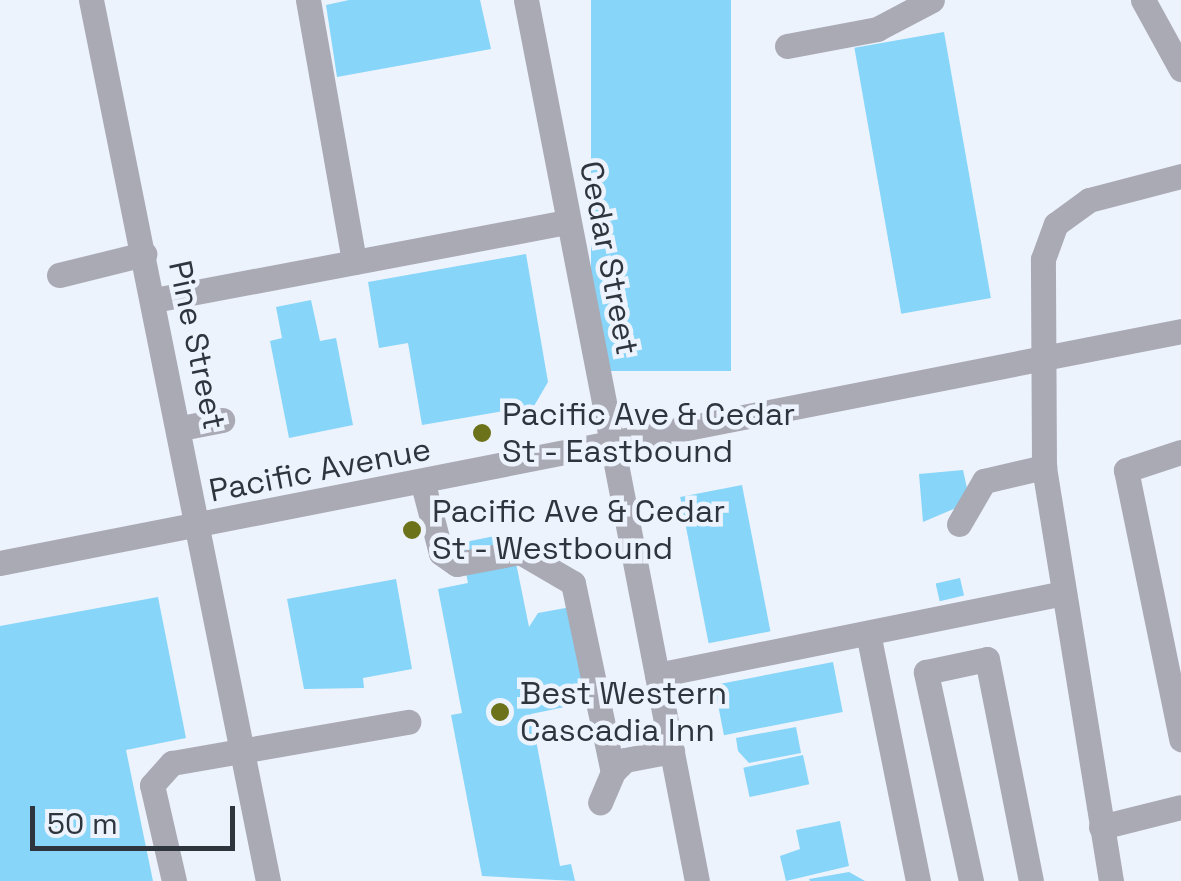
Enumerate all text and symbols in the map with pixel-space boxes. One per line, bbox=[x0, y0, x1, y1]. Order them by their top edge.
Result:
street label: Cedar Street bbox=[571, 158, 647, 358]
street label: Pine Street bbox=[160, 257, 234, 433]
place label: Pacific Ave & Cedar St - Eastbound bbox=[502, 396, 796, 471]
marker: Pacific Ave & Cedar St - Eastbound bbox=[471, 422, 493, 444]
street label: Pacific Avenue bbox=[206, 430, 434, 510]
place label: Pacific Ave & Cedar St - Westbound bbox=[432, 493, 726, 568]
marker: Pacific Ave & Cedar St - Westbound bbox=[401, 519, 423, 541]
place label: Best Western Cascadia Inn bbox=[520, 675, 727, 750]
marker: Best Western Cascadia Inn bbox=[489, 701, 511, 723]
scale bar bbox=[35, 786, 240, 848]
text: 50 m bbox=[47, 804, 118, 843]

